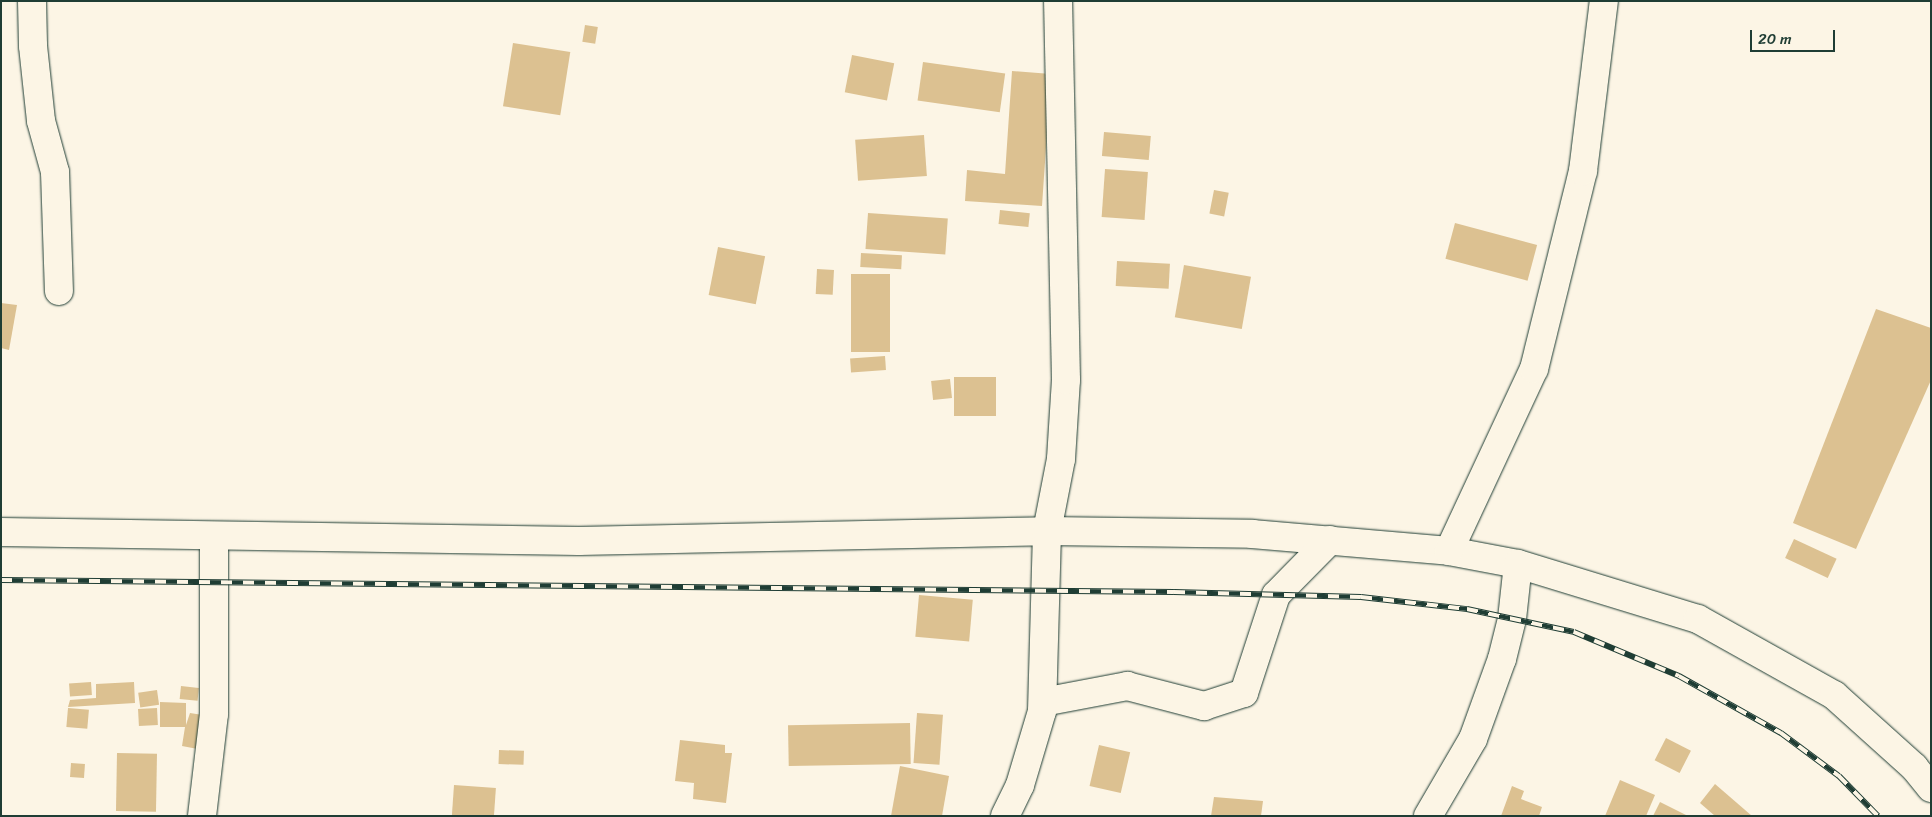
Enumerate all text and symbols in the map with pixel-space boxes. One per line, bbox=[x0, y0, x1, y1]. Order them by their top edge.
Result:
scale bar bbox=[1752, 20, 1837, 52]
text: 20 m bbox=[1758, 26, 1792, 52]

